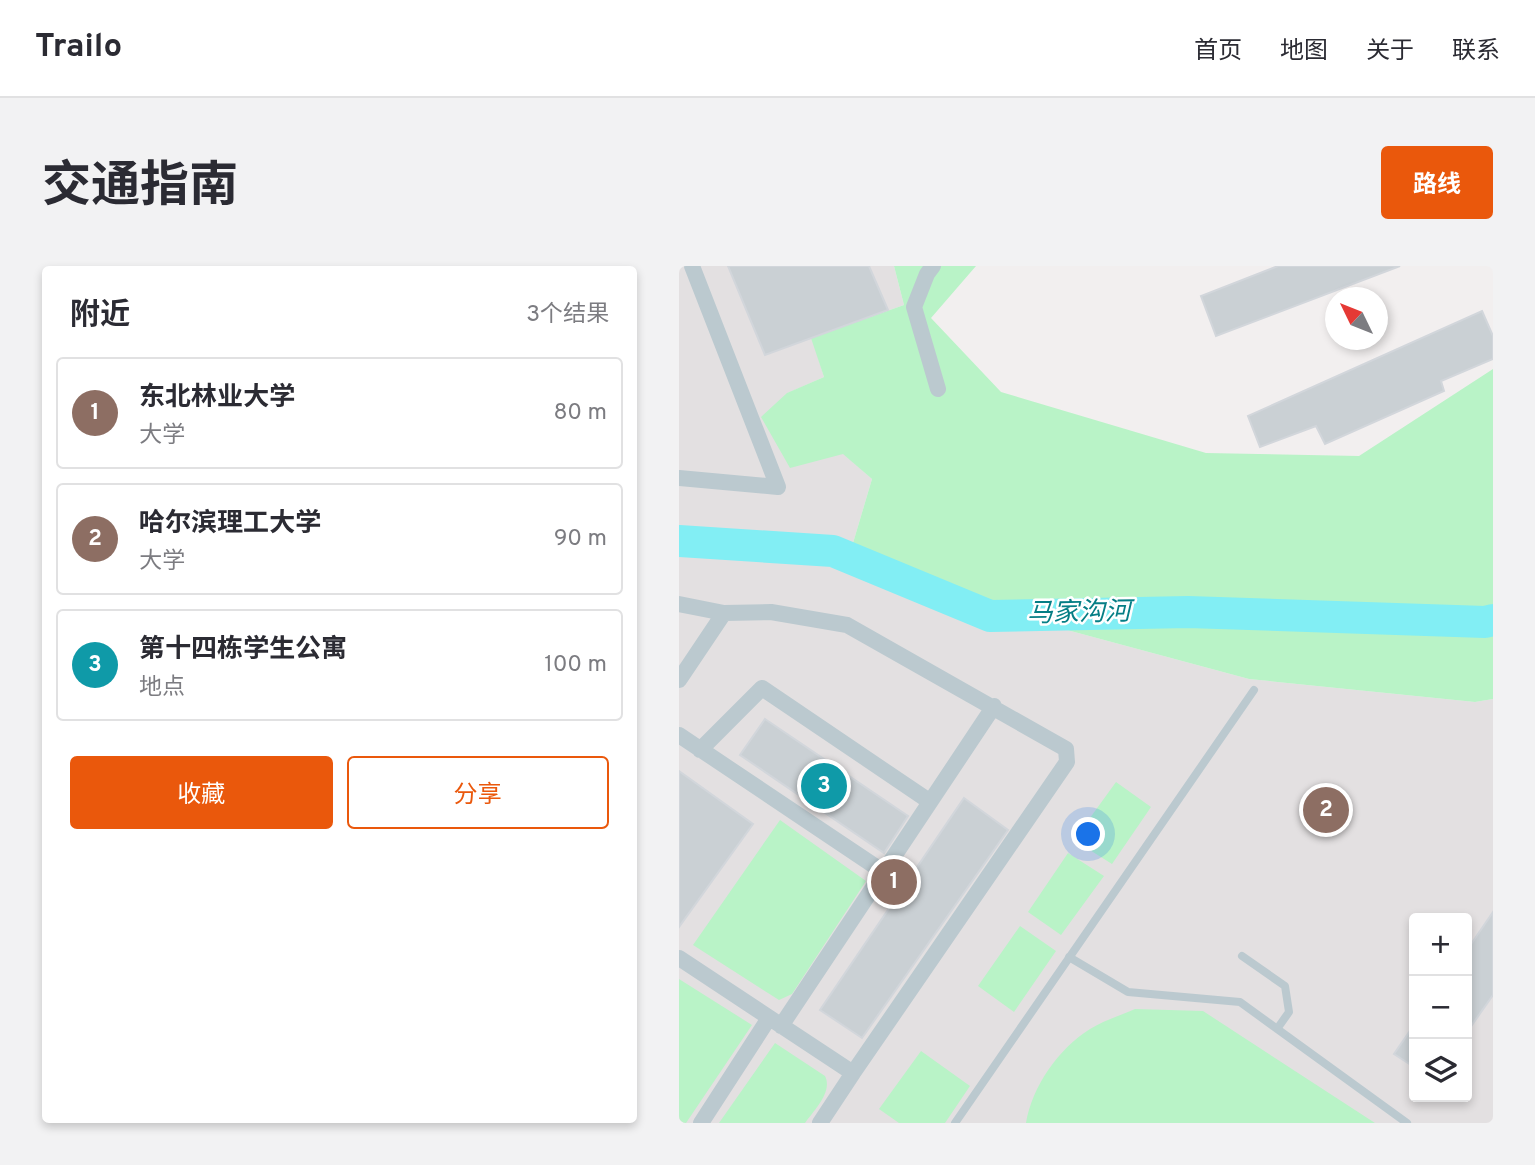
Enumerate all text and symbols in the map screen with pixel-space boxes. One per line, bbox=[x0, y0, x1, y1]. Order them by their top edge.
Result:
text: Trailo bbox=[35, 27, 122, 69]
text: 首页 bbox=[1194, 37, 1242, 67]
text: 地图 bbox=[1280, 37, 1328, 67]
text: 关于 bbox=[1366, 37, 1414, 67]
text: 联系 bbox=[1452, 37, 1500, 67]
button: 路线 bbox=[1381, 146, 1493, 219]
text: 交通指南 bbox=[42, 158, 238, 220]
north arrow bbox=[1325, 287, 1388, 350]
text: 附近 bbox=[70, 298, 130, 335]
text: 3个结果 bbox=[526, 301, 609, 330]
text: 东北林业大学 bbox=[139, 382, 295, 415]
text: 1 bbox=[90, 399, 100, 428]
text: 80 m bbox=[554, 399, 607, 428]
text: 大学 bbox=[139, 422, 185, 451]
text: 哈尔滨理工大学 bbox=[139, 508, 321, 541]
text: 2 bbox=[88, 525, 102, 554]
text: 90 m bbox=[554, 525, 607, 554]
text: 大学 bbox=[139, 548, 185, 577]
water label: 马家沟河 bbox=[1027, 597, 1136, 631]
text: 第十四栋学生公寓 bbox=[139, 634, 347, 667]
text: 3 bbox=[88, 651, 102, 680]
text: 100 m bbox=[544, 651, 607, 680]
text: 地点 bbox=[139, 674, 185, 703]
button: 收藏 bbox=[70, 756, 333, 829]
button: 分享 bbox=[347, 756, 609, 829]
pin: 3 bbox=[801, 760, 847, 812]
pin: 2 bbox=[1303, 784, 1349, 836]
your location bbox=[1071, 817, 1105, 851]
pin: 1 bbox=[871, 856, 917, 908]
map controls bbox=[1409, 913, 1472, 1102]
button: + bbox=[1409, 913, 1472, 976]
button: − bbox=[1409, 976, 1472, 1039]
button: layers bbox=[1409, 1039, 1472, 1102]

